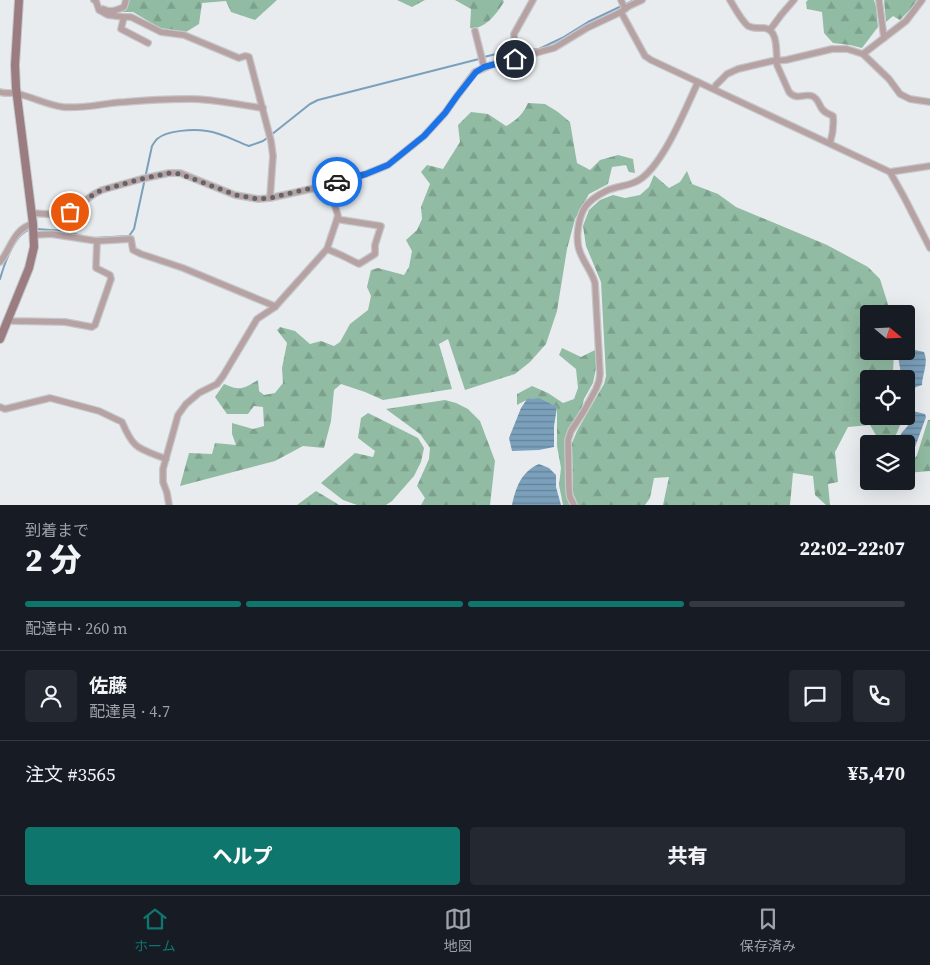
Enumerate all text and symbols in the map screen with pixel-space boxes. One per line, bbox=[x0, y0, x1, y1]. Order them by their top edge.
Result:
pin bbox=[494, 38, 536, 80]
icon: home bbox=[501, 45, 529, 73]
courier bbox=[312, 157, 362, 207]
icon: car bbox=[323, 168, 351, 196]
pin bbox=[49, 191, 91, 233]
icon: bag bbox=[56, 198, 84, 226]
north arrow bbox=[860, 305, 915, 360]
map controls bbox=[860, 305, 915, 490]
button: locate bbox=[860, 370, 915, 425]
button: layers bbox=[860, 435, 915, 490]
text: 到着まで bbox=[25, 519, 89, 541]
text: 22:02–22:07 bbox=[800, 535, 905, 561]
text: 2 分 bbox=[25, 538, 81, 582]
text: 配達中 · 260 m bbox=[25, 617, 127, 639]
button: person bbox=[25, 670, 77, 722]
button: chat bbox=[789, 670, 841, 722]
button: phone bbox=[853, 670, 905, 722]
text: 佐藤 bbox=[89, 672, 127, 698]
text: 配達員 · 4.7 bbox=[89, 700, 170, 722]
text: ¥5,470 bbox=[848, 760, 905, 786]
text: 注文 #3565 bbox=[25, 761, 115, 787]
button: ヘルプ bbox=[25, 827, 460, 885]
button: 共有 bbox=[470, 827, 905, 885]
tab: ホーム bbox=[134, 905, 176, 956]
tab: 地図 bbox=[444, 905, 472, 956]
tab: 保存済み bbox=[740, 905, 796, 956]

